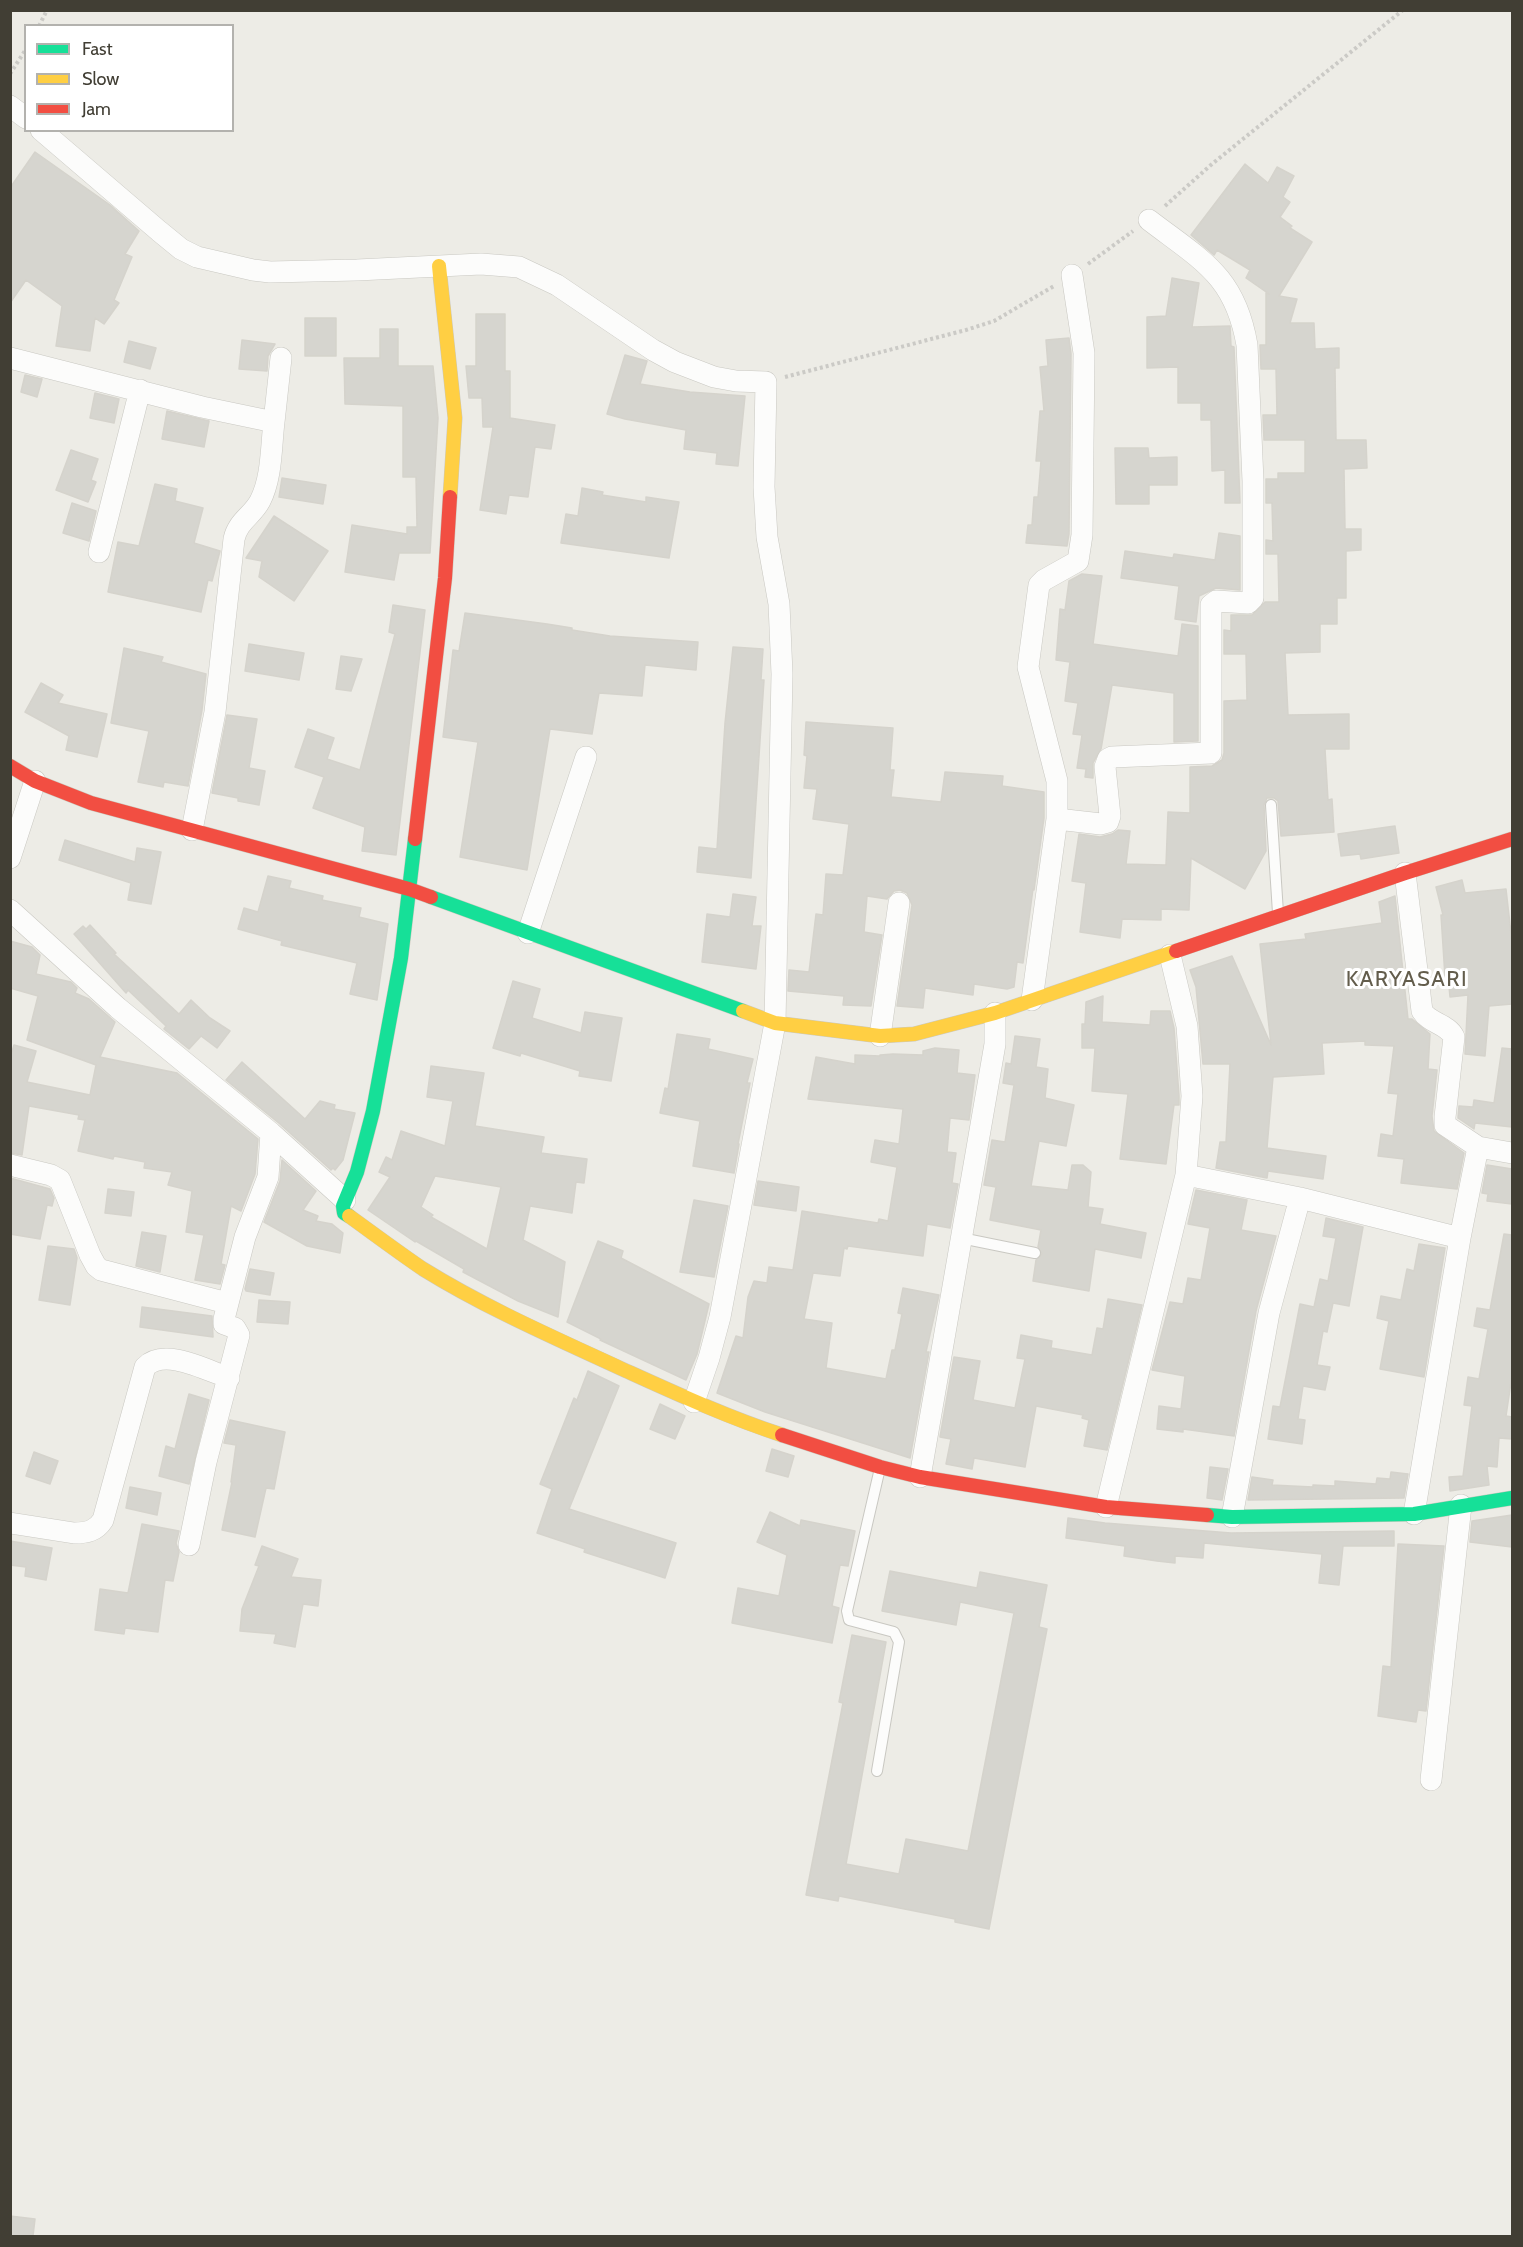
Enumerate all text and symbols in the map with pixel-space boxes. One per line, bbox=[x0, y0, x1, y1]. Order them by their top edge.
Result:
legend bbox=[24, 24, 234, 132]
text: Fast bbox=[82, 38, 113, 60]
text: Slow bbox=[82, 68, 119, 90]
text: Jam bbox=[82, 98, 111, 120]
district label: KARYASARI bbox=[1346, 967, 1468, 993]

